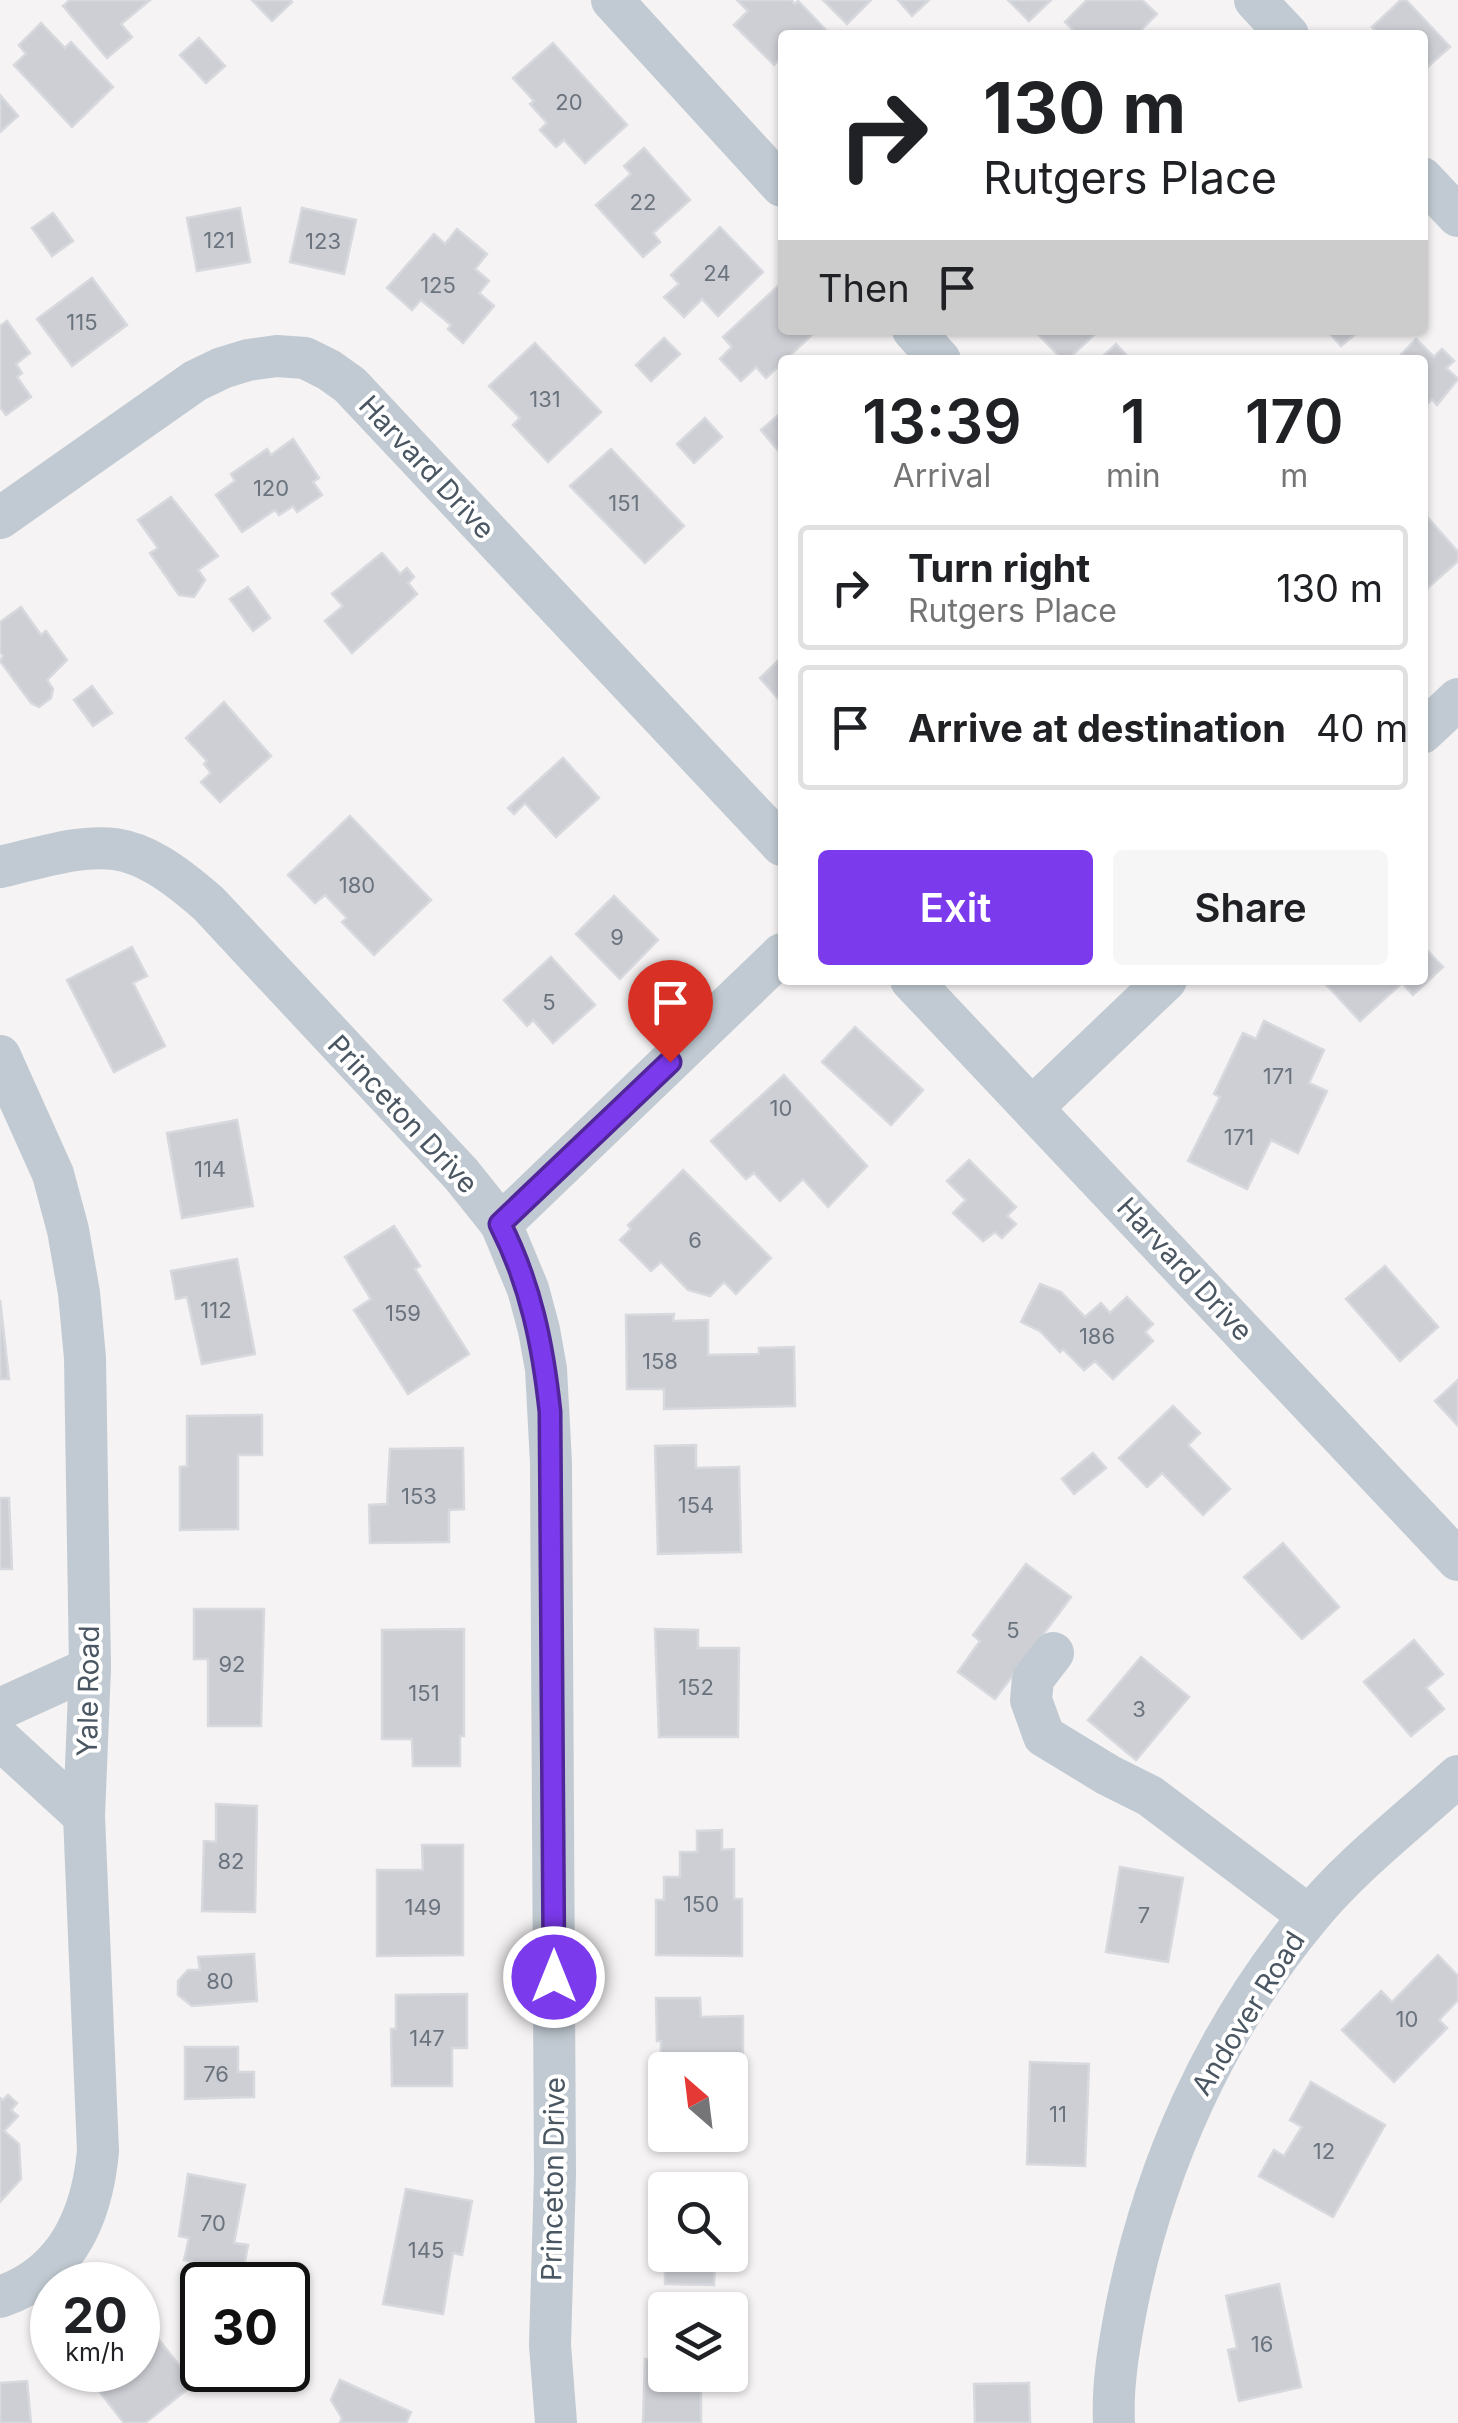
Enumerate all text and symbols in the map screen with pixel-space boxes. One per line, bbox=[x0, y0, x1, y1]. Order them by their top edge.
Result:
text: 130 m bbox=[983, 65, 1186, 150]
icon: right bbox=[818, 70, 948, 200]
house number: 20 bbox=[555, 89, 583, 115]
text: Rutgers Place bbox=[983, 150, 1277, 205]
house number: 22 bbox=[630, 189, 656, 215]
house number: 121 bbox=[203, 227, 235, 253]
house number: 123 bbox=[305, 228, 341, 254]
house number: 24 bbox=[703, 260, 731, 286]
icon: arrive bbox=[930, 260, 985, 315]
text: Then bbox=[818, 265, 910, 311]
house number: 125 bbox=[420, 272, 456, 298]
house number: 115 bbox=[66, 309, 98, 335]
text: 13:39 bbox=[862, 385, 1022, 457]
text: 1 bbox=[1121, 385, 1146, 457]
text: 170 bbox=[1245, 385, 1344, 457]
house number: 131 bbox=[529, 386, 561, 412]
street label: Harvard Drive bbox=[352, 388, 502, 546]
text: Arrival bbox=[893, 456, 991, 495]
text: min bbox=[1106, 456, 1161, 495]
text: m bbox=[1280, 456, 1308, 495]
house number: 120 bbox=[253, 475, 289, 501]
house number: 151 bbox=[608, 490, 640, 516]
text: Turn right bbox=[908, 545, 1090, 591]
icon: right bbox=[823, 560, 878, 615]
text: 130 m bbox=[1276, 565, 1383, 611]
text: Rutgers Place bbox=[908, 591, 1117, 630]
icon: arrive bbox=[823, 700, 878, 755]
text: Arrive at destination bbox=[908, 705, 1286, 751]
text: 40 m bbox=[1316, 705, 1408, 751]
button: Exit bbox=[818, 850, 1093, 965]
button: Share bbox=[1113, 850, 1388, 965]
house number: 180 bbox=[339, 872, 375, 898]
house number: 9 bbox=[610, 924, 624, 950]
pin bbox=[628, 960, 713, 1063]
icon: arrive bbox=[643, 975, 698, 1030]
house number: 5 bbox=[542, 989, 556, 1015]
street label: Princeton Drive bbox=[321, 1028, 485, 1200]
house number: 171 bbox=[1263, 1063, 1293, 1089]
house number: 10 bbox=[770, 1095, 792, 1121]
house number: 171 bbox=[1224, 1124, 1254, 1150]
house number: 114 bbox=[194, 1156, 226, 1182]
street label: Harvard Drive bbox=[1110, 1190, 1260, 1348]
house number: 6 bbox=[688, 1227, 702, 1253]
house number: 112 bbox=[200, 1297, 232, 1323]
house number: 159 bbox=[385, 1300, 421, 1326]
house number: 186 bbox=[1079, 1323, 1115, 1349]
house number: 158 bbox=[642, 1348, 678, 1374]
house number: 153 bbox=[401, 1483, 437, 1509]
house number: 154 bbox=[678, 1492, 714, 1518]
house number: 5 bbox=[1006, 1617, 1020, 1643]
street label: Yale Road bbox=[70, 1625, 106, 1757]
house number: 92 bbox=[218, 1651, 246, 1677]
house number: 152 bbox=[678, 1674, 714, 1700]
house number: 151 bbox=[408, 1680, 440, 1706]
house number: 3 bbox=[1132, 1696, 1146, 1722]
house number: 82 bbox=[217, 1848, 245, 1874]
house number: 150 bbox=[683, 1891, 719, 1917]
house number: 149 bbox=[405, 1894, 441, 1920]
house number: 7 bbox=[1138, 1902, 1150, 1928]
position arrow bbox=[502, 1925, 606, 2029]
street label: Andover Road bbox=[1184, 1925, 1312, 2101]
house number: 80 bbox=[206, 1968, 234, 1994]
house number: 10 bbox=[1396, 2006, 1418, 2032]
house number: 147 bbox=[409, 2025, 445, 2051]
north arrow bbox=[648, 2052, 748, 2152]
map controls bbox=[648, 2052, 748, 2392]
house number: 76 bbox=[203, 2061, 229, 2087]
street label: Princeton Drive bbox=[534, 2077, 572, 2281]
house number: 11 bbox=[1049, 2101, 1067, 2127]
house number: 12 bbox=[1313, 2138, 1335, 2164]
button: search bbox=[648, 2172, 748, 2272]
house number: 70 bbox=[200, 2210, 226, 2236]
house number: 145 bbox=[408, 2237, 444, 2263]
speed limit sign: 30 bbox=[180, 2262, 310, 2392]
text: 20 bbox=[62, 2285, 128, 2345]
button: layers bbox=[648, 2292, 748, 2392]
house number: 16 bbox=[1251, 2331, 1273, 2357]
text: km/h bbox=[65, 2337, 125, 2367]

